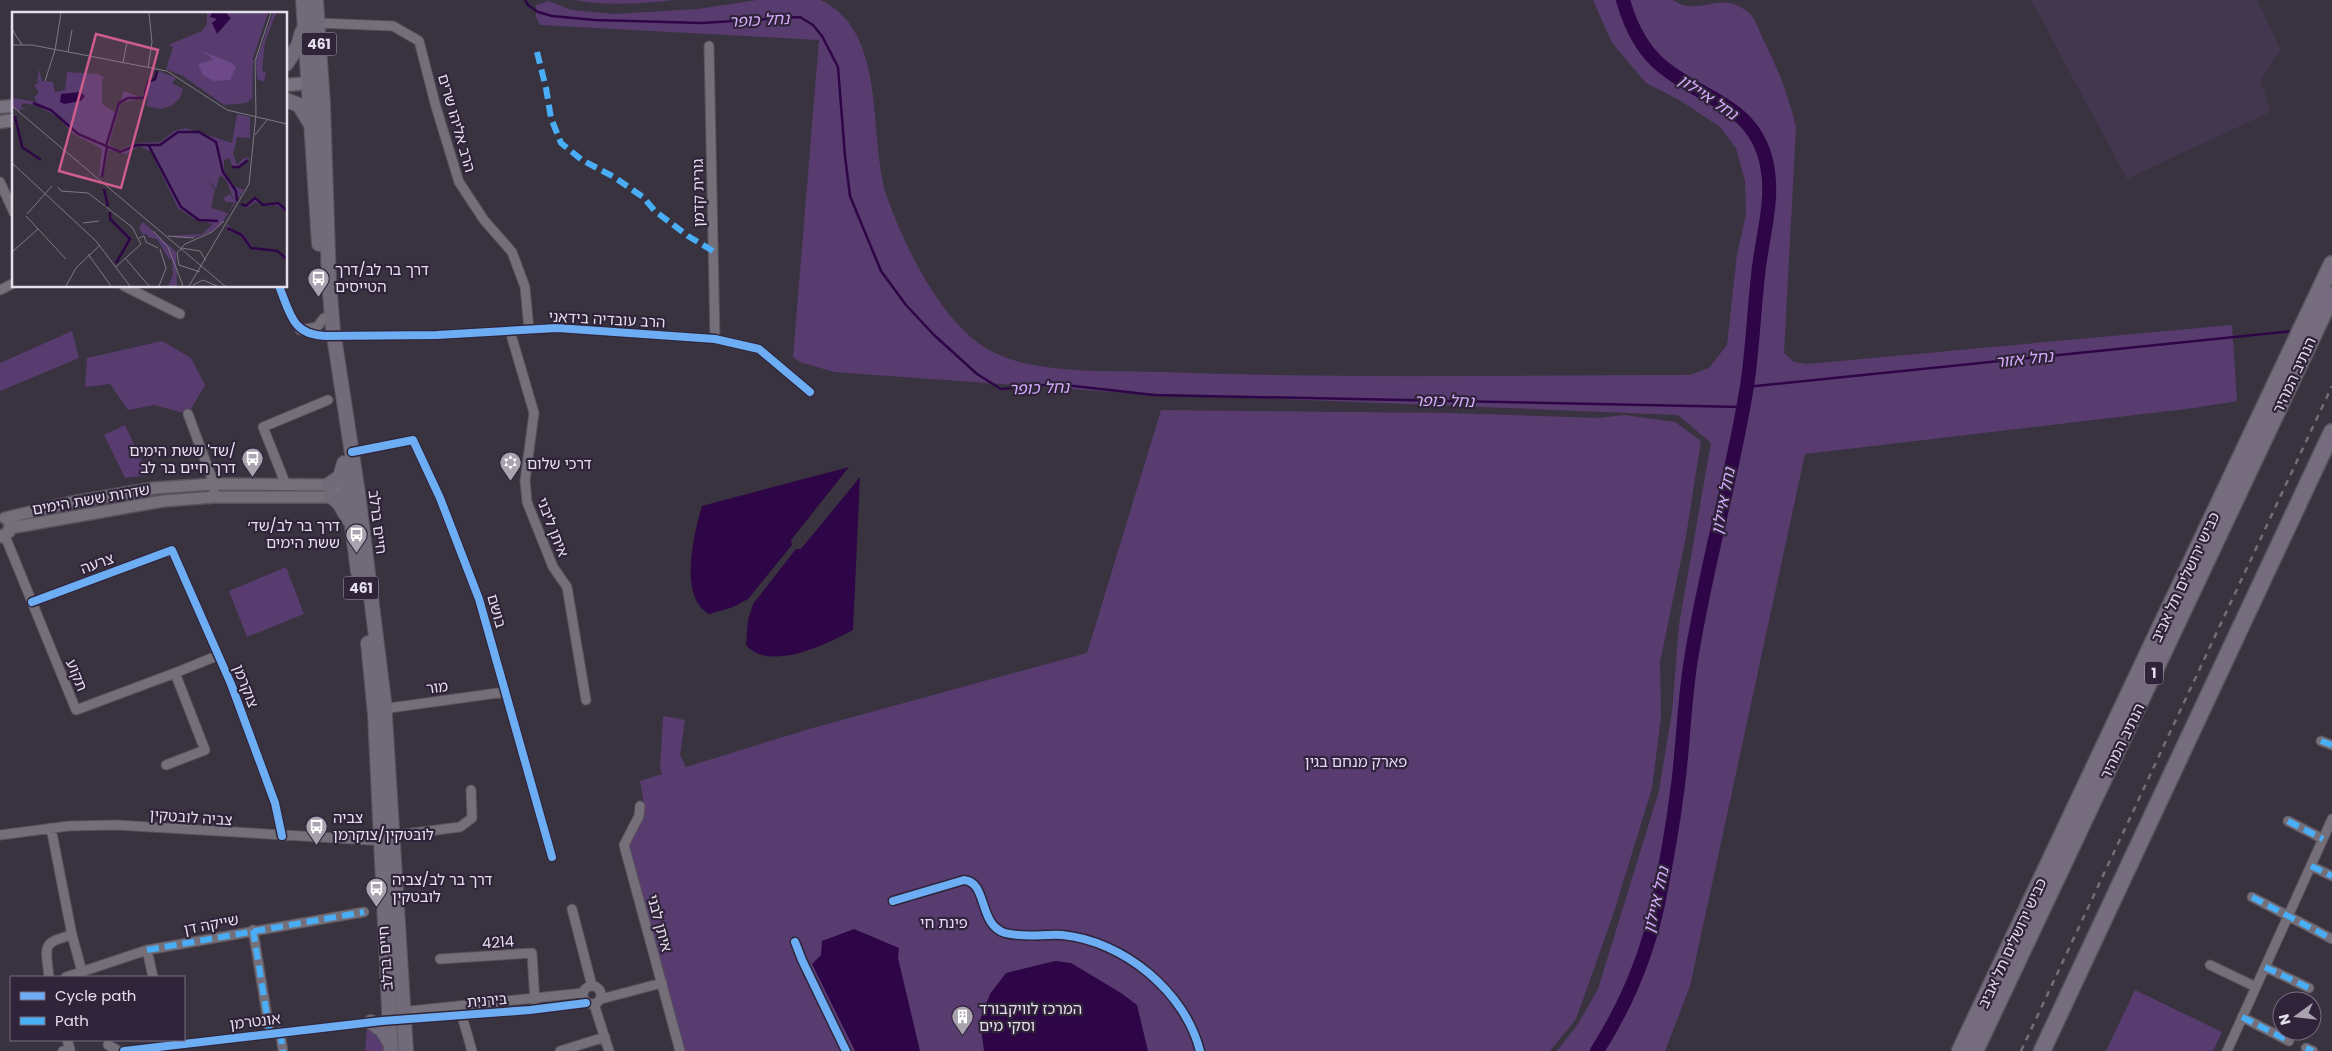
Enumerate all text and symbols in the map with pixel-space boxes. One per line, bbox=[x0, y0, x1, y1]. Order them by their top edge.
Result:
water label: נחל כופר bbox=[728, 7, 791, 33]
inset map bbox=[12, 12, 288, 288]
road number: 461 bbox=[302, 33, 336, 56]
water label: נחל איילון bbox=[1674, 69, 1743, 126]
street label: הרב אליהו שרים bbox=[433, 71, 481, 175]
street label: גורית קדמן bbox=[687, 158, 709, 227]
place label: דרך בר לב/דרך הטייסים bbox=[335, 259, 429, 297]
bus stop icon: דרך בר לב/דרך הטייסים bbox=[307, 266, 331, 297]
street label: הרב עובדיה בידאני bbox=[548, 305, 666, 333]
street label: הנתיב המהיר bbox=[2267, 333, 2321, 417]
water label: נחל אזור bbox=[1994, 344, 2055, 373]
water label: נחל כופר bbox=[1008, 375, 1071, 401]
water label: נחל כופר bbox=[1414, 389, 1475, 413]
place label: שד' ששת הימים/ דרך חיים בר לב bbox=[129, 440, 236, 478]
bus stop icon: שד' ששת הימים/ דרך חיים בר לב bbox=[240, 447, 264, 478]
synagogue icon: דרכי שלום bbox=[499, 451, 523, 482]
place label: דרכי שלום bbox=[527, 453, 592, 474]
water label: נחל איילון bbox=[1705, 465, 1741, 536]
street label: שדרות ששת הימים bbox=[30, 478, 152, 520]
street label: חיים ברלב bbox=[364, 489, 392, 555]
street label: איתן ליבני bbox=[532, 494, 574, 560]
street label: כביש ירושלים תל אביב bbox=[2146, 508, 2224, 645]
place label: דרך בר לב/שד׳ ששת הימים bbox=[248, 515, 340, 553]
bus stop icon: דרך בר לב/שד׳ ששת הימים bbox=[344, 522, 368, 553]
street label: צרעה bbox=[77, 547, 117, 579]
road number: 461 bbox=[344, 576, 378, 600]
street label: בושם bbox=[482, 592, 512, 631]
street label: תקוע bbox=[61, 656, 93, 694]
street label: צוקרמן bbox=[228, 661, 264, 711]
road number: 1 bbox=[2145, 661, 2163, 684]
street label: מור bbox=[425, 675, 449, 699]
street label: הנתיב המהיר bbox=[2095, 700, 2149, 782]
park label: פארק מנחם בגין bbox=[1305, 751, 1407, 772]
street label: צביה לובטקין bbox=[149, 804, 233, 830]
place label: צביה לובטקין/צוקרמן bbox=[333, 807, 434, 845]
bus stop icon: צביה לובטקין/צוקרמן bbox=[305, 814, 329, 845]
water label: נחל איילון bbox=[1637, 864, 1675, 935]
place label: דרך בר לב/צביה לובטקין bbox=[392, 869, 492, 907]
street label: כביש ירושלים תל אביב bbox=[1973, 874, 2051, 1011]
bus stop icon: דרך בר לב/צביה לובטקין bbox=[364, 876, 388, 907]
street label: איתן לבני bbox=[642, 892, 678, 954]
street label: שייקה דן bbox=[182, 908, 240, 940]
park label: פינת חי bbox=[920, 912, 968, 933]
street label: חיים ברלב bbox=[372, 925, 398, 991]
street label: 4214 bbox=[481, 930, 515, 954]
legend bbox=[10, 976, 185, 1041]
text: Cycle path bbox=[55, 985, 136, 1006]
street label: בירנית bbox=[466, 988, 508, 1012]
north arrow bbox=[2272, 991, 2322, 1041]
place label: המרכז לוויקבורד וסקי מים bbox=[979, 998, 1082, 1036]
building icon: המרכז לוויקבורד וסקי מים bbox=[951, 1005, 975, 1036]
street label: אונטרמן bbox=[228, 1007, 282, 1035]
text: Path bbox=[55, 1010, 89, 1031]
text: N bbox=[2273, 1012, 2295, 1027]

